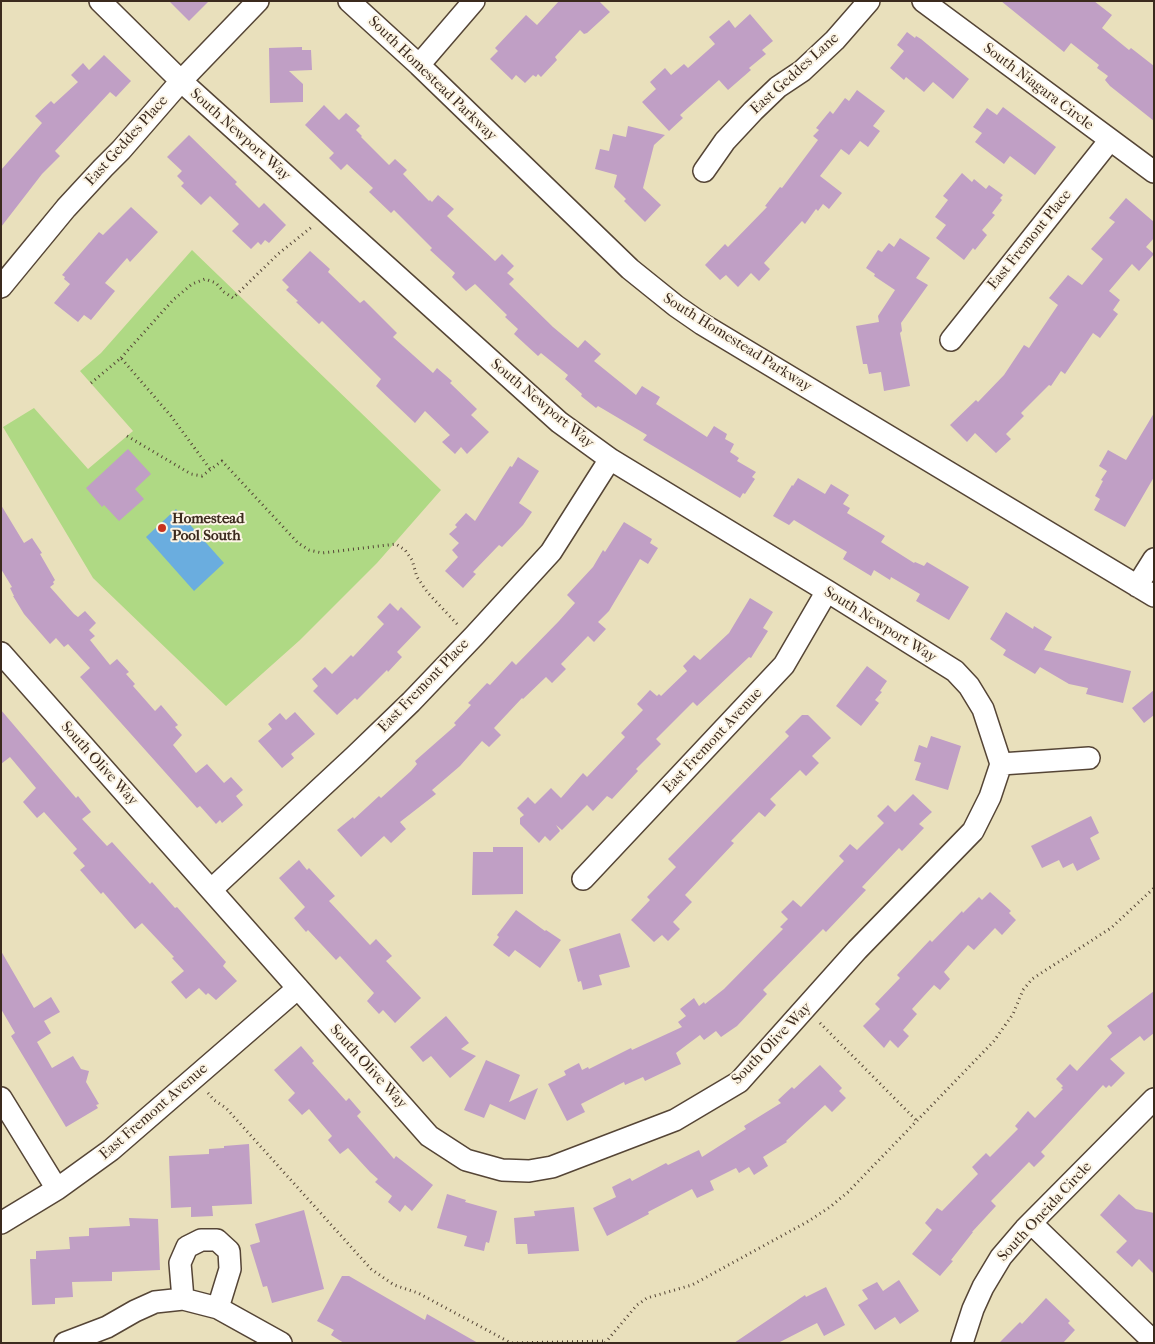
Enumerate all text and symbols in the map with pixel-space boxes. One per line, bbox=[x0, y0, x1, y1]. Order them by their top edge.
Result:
street label: South Homestead Parkway bbox=[364, 13, 500, 145]
street label: East Geddes Lane bbox=[747, 30, 843, 118]
street label: South Niagara Circle bbox=[979, 40, 1097, 134]
street label: South Newport Way bbox=[186, 85, 294, 185]
street label: East Geddes Place bbox=[82, 92, 172, 190]
street label: East Fremont Place bbox=[984, 186, 1076, 294]
street label: South Homestead Parkway bbox=[659, 290, 815, 396]
street label: South Newport Way bbox=[487, 356, 597, 452]
place label: Homestead Pool South bbox=[172, 510, 244, 545]
marker: Homestead Pool South bbox=[156, 522, 168, 534]
street label: South Newport Way bbox=[820, 583, 940, 667]
street label: East Fremont Place bbox=[375, 635, 473, 737]
street label: East Fremont Avenue bbox=[660, 685, 766, 797]
street label: South Olive Way bbox=[56, 718, 142, 810]
street label: South Olive Way bbox=[728, 999, 816, 1089]
street label: South Olive Way bbox=[325, 1021, 411, 1113]
street label: East Fremont Avenue bbox=[96, 1060, 212, 1164]
street label: South Oneida Circle bbox=[994, 1158, 1096, 1266]

